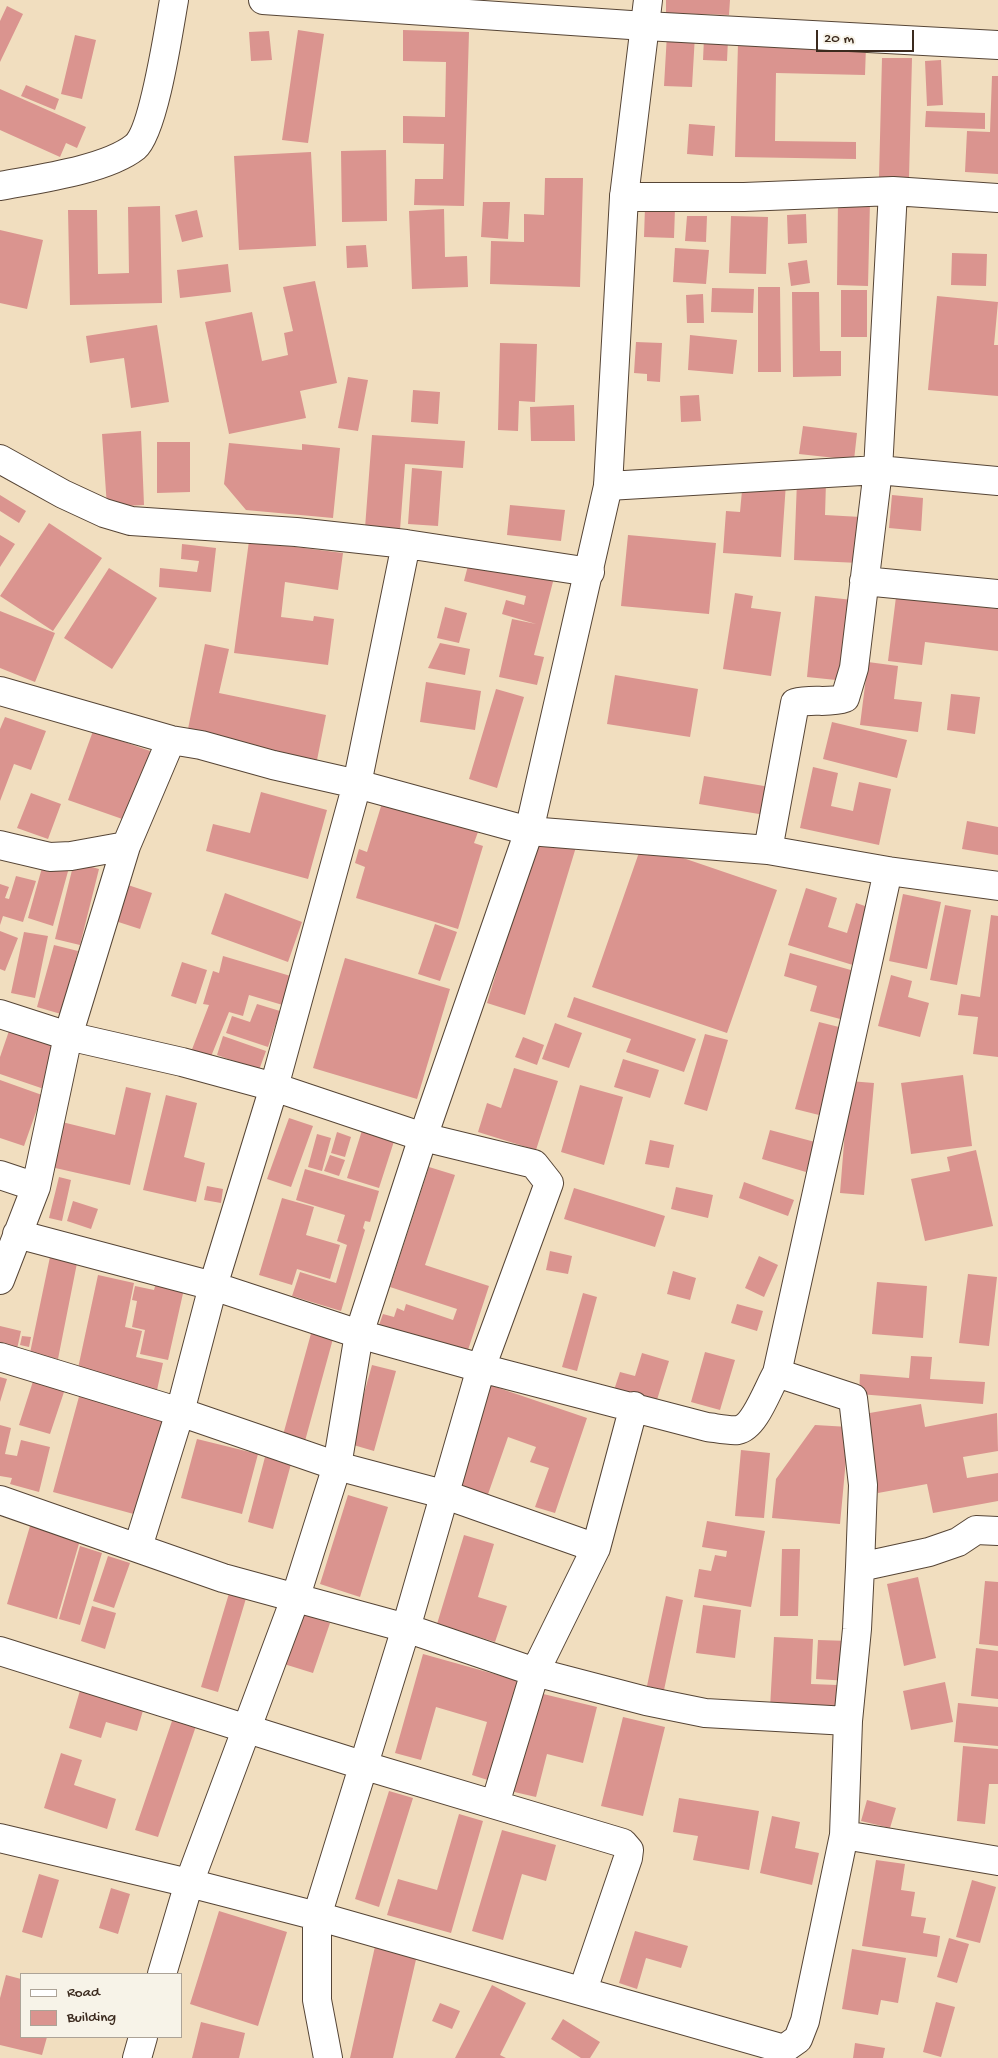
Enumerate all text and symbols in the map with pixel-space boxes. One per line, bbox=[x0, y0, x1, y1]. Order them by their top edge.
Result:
scale bar bbox=[818, 20, 916, 52]
text: 20 m bbox=[824, 30, 854, 48]
legend bbox=[20, 1973, 182, 2038]
text: Road bbox=[67, 1984, 100, 2002]
text: Building bbox=[67, 2009, 116, 2027]

